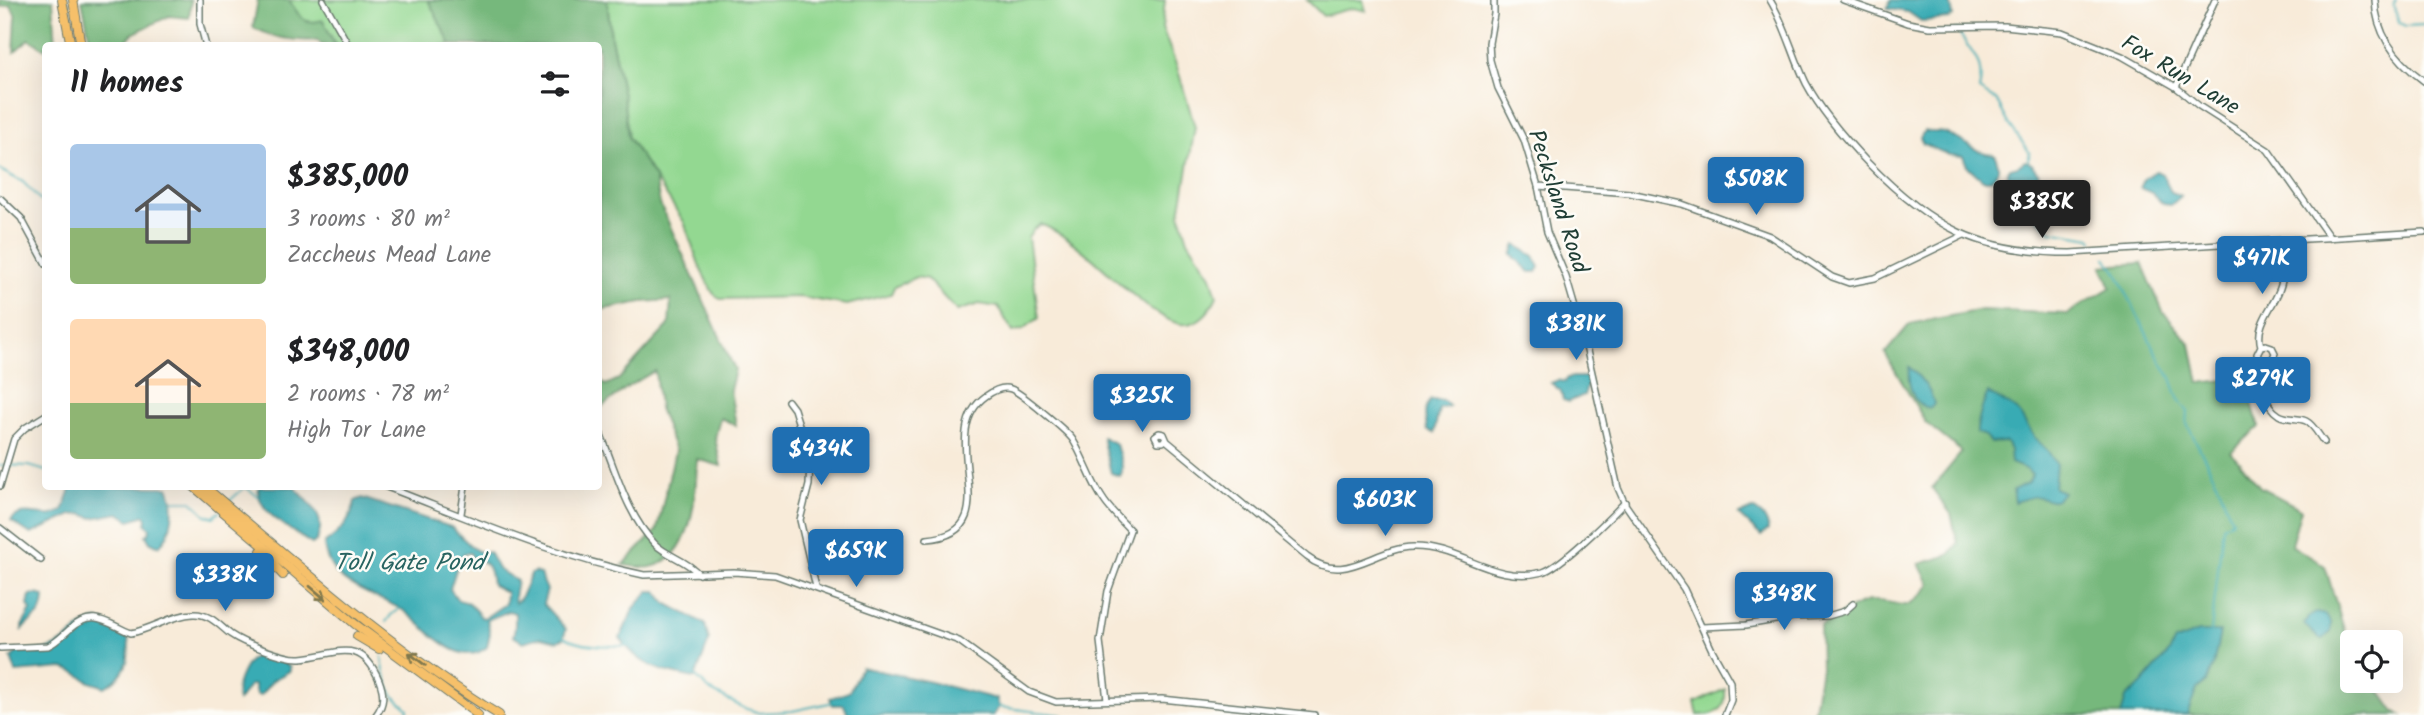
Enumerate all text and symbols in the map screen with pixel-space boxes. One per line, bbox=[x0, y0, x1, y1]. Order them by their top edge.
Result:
street label: Fox Run Lane bbox=[2114, 26, 2246, 126]
text: 11 homes bbox=[70, 60, 183, 108]
icon: filters bbox=[536, 65, 574, 103]
street label: Pecksland Road bbox=[1517, 125, 1597, 279]
text: $385,000 bbox=[287, 154, 408, 202]
pin: $508K bbox=[1707, 158, 1805, 217]
text: $508K bbox=[1724, 162, 1788, 198]
icon: home bbox=[126, 172, 210, 256]
pin: $385K bbox=[1993, 180, 2091, 240]
text: $385K bbox=[2009, 185, 2075, 221]
text: 3 rooms · 80 m² bbox=[287, 202, 450, 238]
pin: $471K bbox=[2213, 236, 2311, 296]
text: Zaccheus Mead Lane bbox=[287, 238, 491, 274]
text: $471K bbox=[2233, 241, 2291, 277]
pin: $381K bbox=[1527, 302, 1625, 362]
text: $381K bbox=[1546, 307, 1606, 343]
text: $348,000 bbox=[287, 329, 409, 377]
icon: home bbox=[126, 347, 210, 431]
pin: $279K bbox=[2214, 358, 2312, 417]
text: $279K bbox=[2231, 362, 2295, 398]
pin: $325K bbox=[1093, 374, 1191, 434]
text: 2 rooms · 78 m² bbox=[287, 377, 449, 413]
text: $325K bbox=[1109, 379, 1175, 415]
text: High Tor Lane bbox=[287, 413, 426, 449]
pin: $434K bbox=[772, 428, 870, 487]
text: $434K bbox=[788, 432, 854, 468]
pin: $603K bbox=[1336, 478, 1434, 538]
text: $603K bbox=[1353, 483, 1417, 519]
pin: $659K bbox=[807, 530, 905, 589]
text: $659K bbox=[824, 534, 888, 570]
water label: Toll Gate Pond bbox=[334, 544, 489, 583]
pin: $338K bbox=[176, 554, 274, 613]
text: $338K bbox=[192, 558, 258, 594]
pin: $348K bbox=[1735, 572, 1833, 632]
text: $348K bbox=[1751, 577, 1817, 613]
one-way arrow bbox=[308, 586, 326, 601]
map controls bbox=[2340, 630, 2403, 693]
button: locate bbox=[2340, 630, 2403, 693]
one-way arrow bbox=[408, 651, 426, 666]

